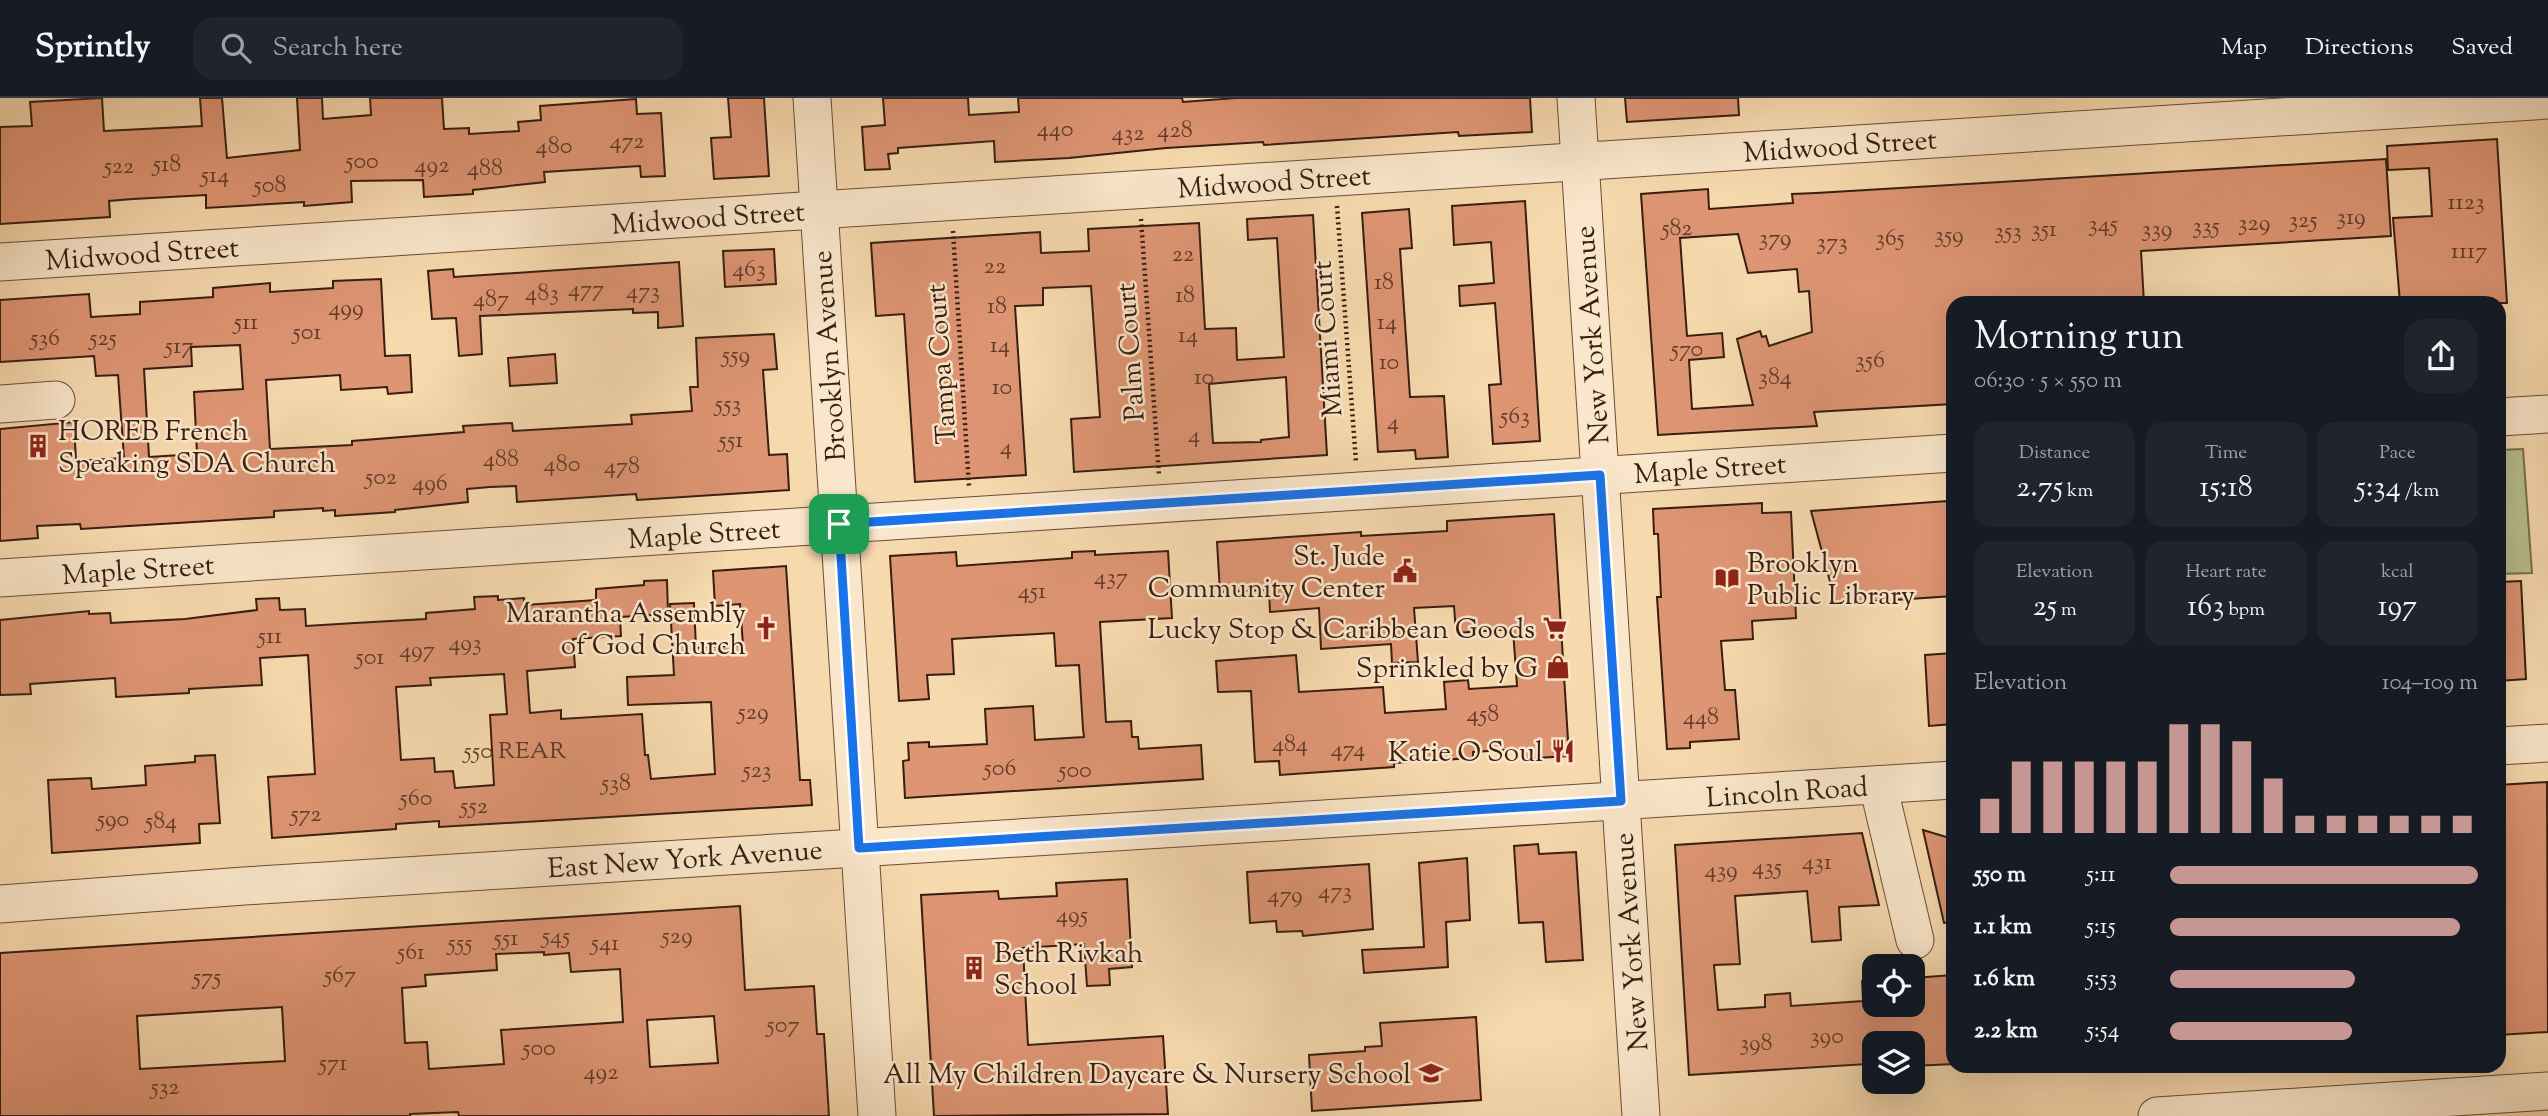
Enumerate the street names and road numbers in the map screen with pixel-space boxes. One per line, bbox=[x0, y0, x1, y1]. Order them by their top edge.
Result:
street label: Midwood Street bbox=[1742, 121, 1939, 175]
street label: Midwood Street bbox=[1176, 157, 1373, 211]
street label: Midwood Street bbox=[610, 193, 807, 247]
street label: New York Avenue bbox=[1566, 224, 1622, 445]
street label: Midwood Street bbox=[44, 229, 241, 283]
street label: Brooklyn Avenue bbox=[804, 249, 858, 463]
street label: Miami Court bbox=[1304, 259, 1354, 418]
street label: Palm Court bbox=[1107, 281, 1157, 422]
street label: Tampa Court bbox=[917, 282, 969, 445]
street label: Maple Street bbox=[1633, 446, 1788, 496]
street label: Maple Street bbox=[627, 511, 782, 561]
street label: Maple Street bbox=[61, 547, 216, 597]
street label: Lincoln Road bbox=[1705, 768, 1870, 820]
street label: East New York Avenue bbox=[546, 831, 824, 891]
street label: New York Avenue bbox=[1605, 831, 1661, 1052]

